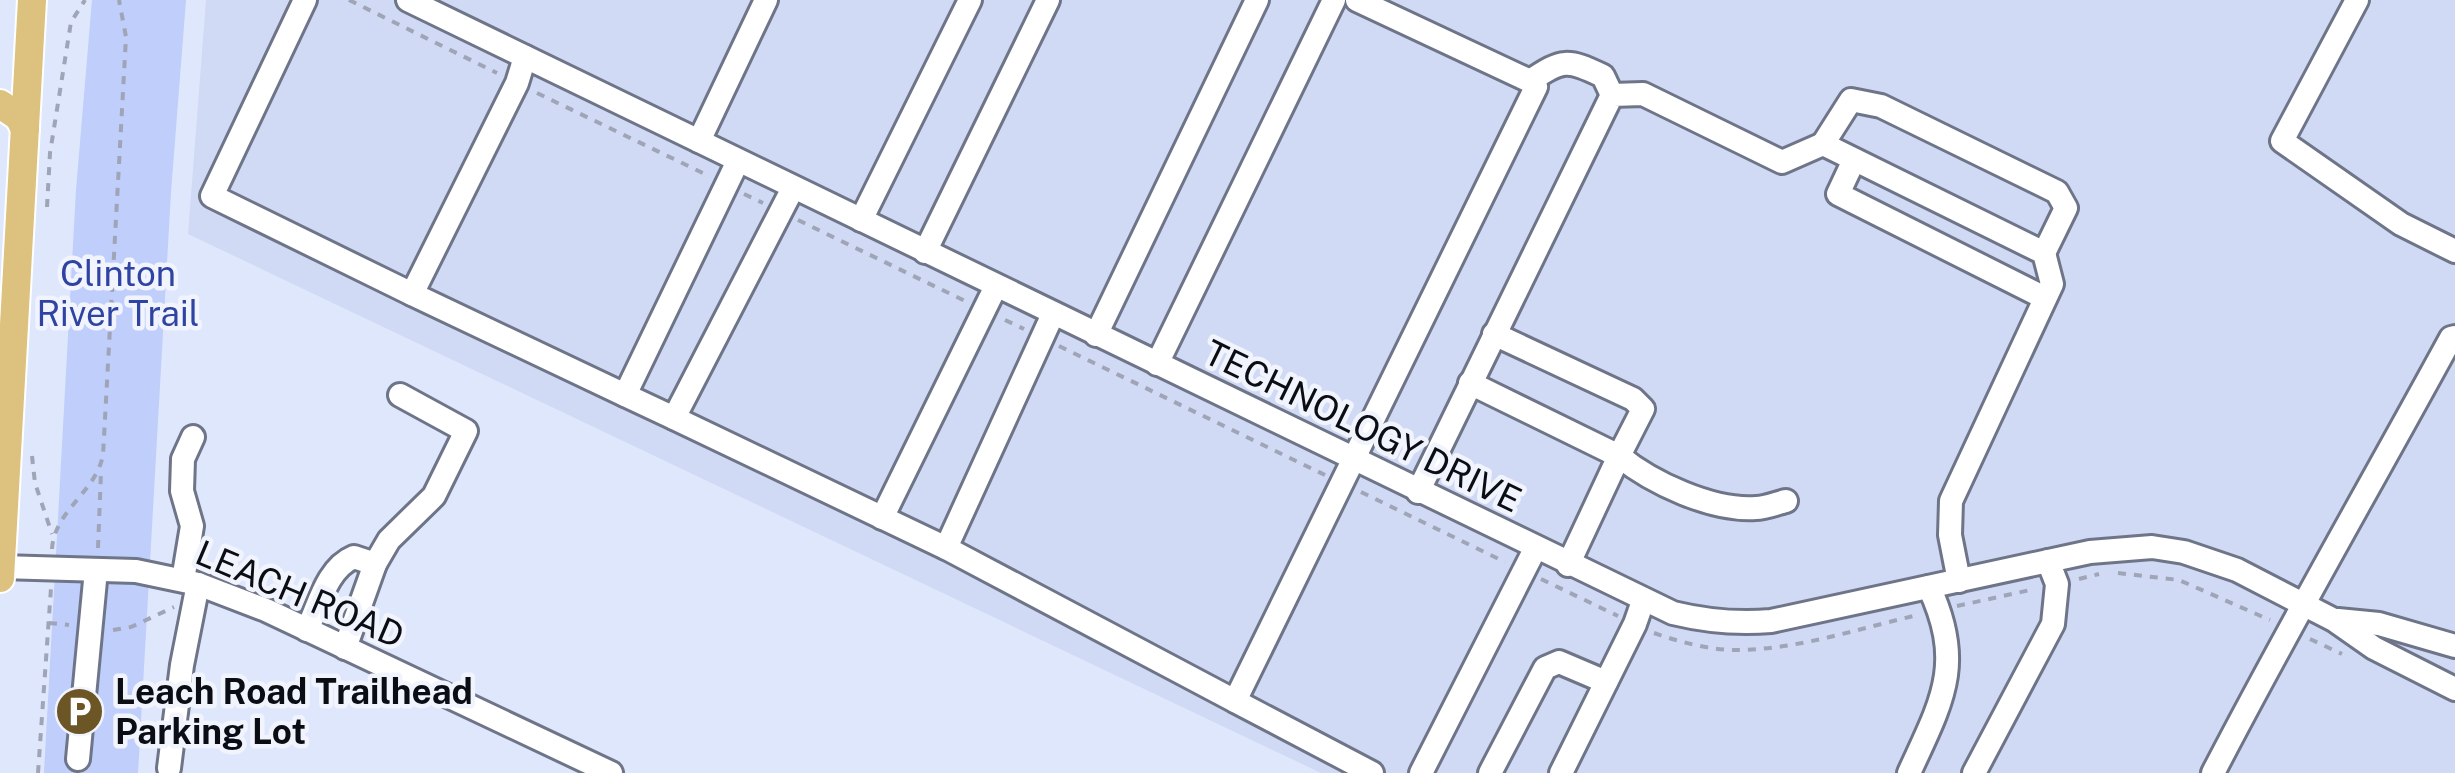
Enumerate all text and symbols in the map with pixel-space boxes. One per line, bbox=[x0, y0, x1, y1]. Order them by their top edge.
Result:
park label: Clinton River Trail bbox=[37, 253, 199, 334]
street label: TECHNOLOGY DRIVE bbox=[1198, 331, 1528, 521]
street label: LEACH ROAD bbox=[190, 532, 410, 656]
place label: Leach Road Trailhead Parking Lot bbox=[115, 671, 473, 752]
parking icon: Leach Road Trailhead Parking Lot bbox=[54, 685, 106, 737]

